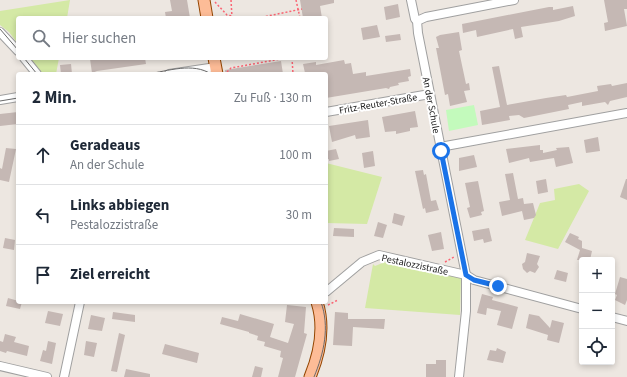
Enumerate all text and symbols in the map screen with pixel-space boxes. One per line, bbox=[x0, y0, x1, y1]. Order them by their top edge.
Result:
search box bbox=[16, 16, 328, 60]
icon: search bbox=[30, 27, 52, 49]
text: Hier suchen bbox=[62, 28, 136, 49]
street label: An der Schule bbox=[419, 76, 443, 135]
text: 2 Min. bbox=[32, 86, 77, 110]
text: Zu Fuß · 130 m bbox=[234, 89, 312, 107]
street label: Fritz-Reuter-Straße bbox=[338, 90, 418, 118]
text: Geradeaus bbox=[70, 135, 140, 156]
route start bbox=[432, 142, 450, 160]
icon: ahead bbox=[32, 144, 54, 166]
text: 100 m bbox=[279, 146, 312, 164]
text: An der Schule bbox=[70, 156, 144, 174]
text: Links abbiegen bbox=[70, 195, 169, 216]
icon: left bbox=[32, 204, 54, 226]
text: 30 m bbox=[286, 206, 312, 224]
text: Pestalozzistraße bbox=[70, 216, 158, 234]
street label: Pestalozzistraße bbox=[380, 251, 449, 279]
map controls bbox=[579, 257, 615, 365]
button: + bbox=[579, 257, 615, 293]
icon: arrive bbox=[32, 264, 54, 286]
text: Ziel erreicht bbox=[70, 264, 150, 285]
route end bbox=[489, 277, 507, 295]
button: − bbox=[579, 293, 615, 329]
button: locate bbox=[579, 329, 615, 365]

